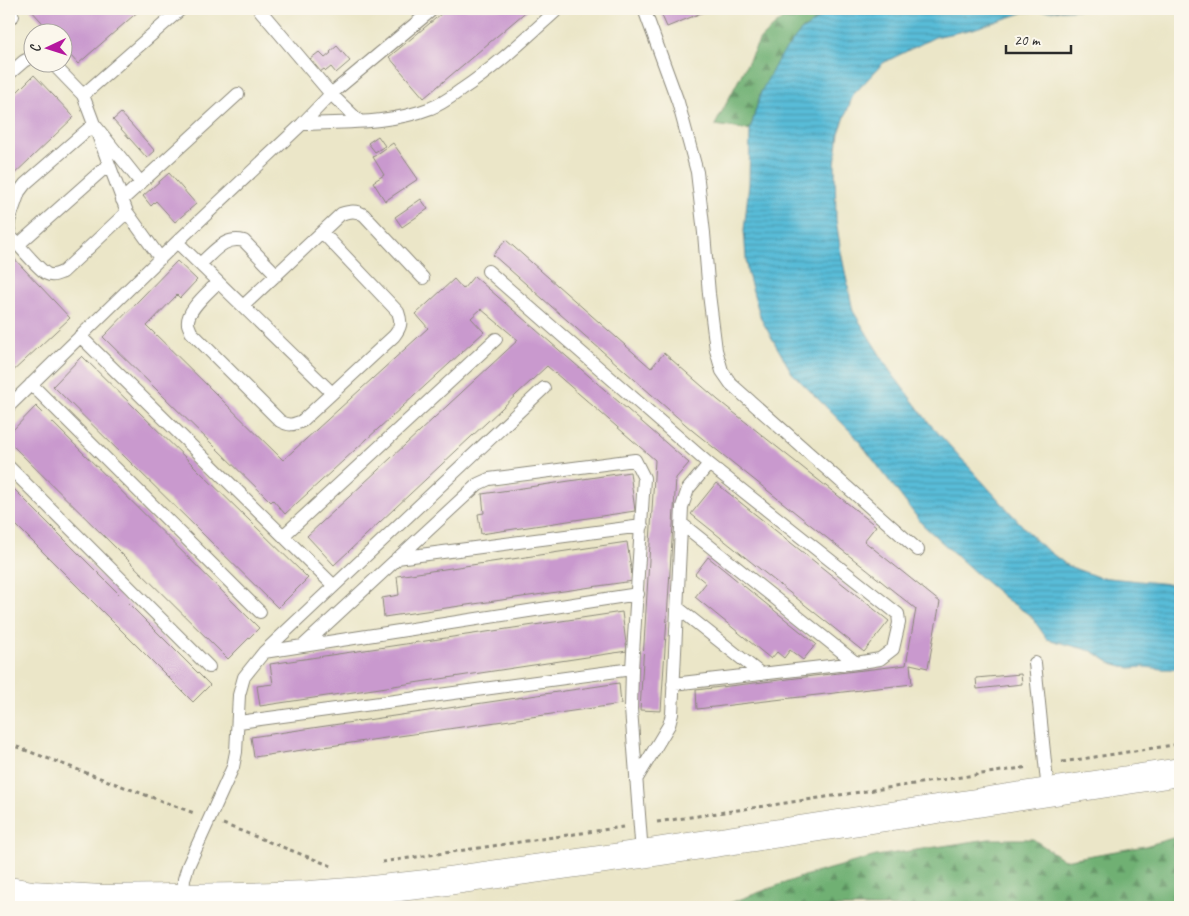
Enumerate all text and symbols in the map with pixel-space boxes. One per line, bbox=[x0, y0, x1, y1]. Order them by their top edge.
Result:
north arrow bbox=[22, 22, 72, 72]
scale bar bbox=[1006, 22, 1072, 54]
text: 20 m bbox=[1014, 31, 1041, 50]
text: С bbox=[27, 43, 44, 53]

